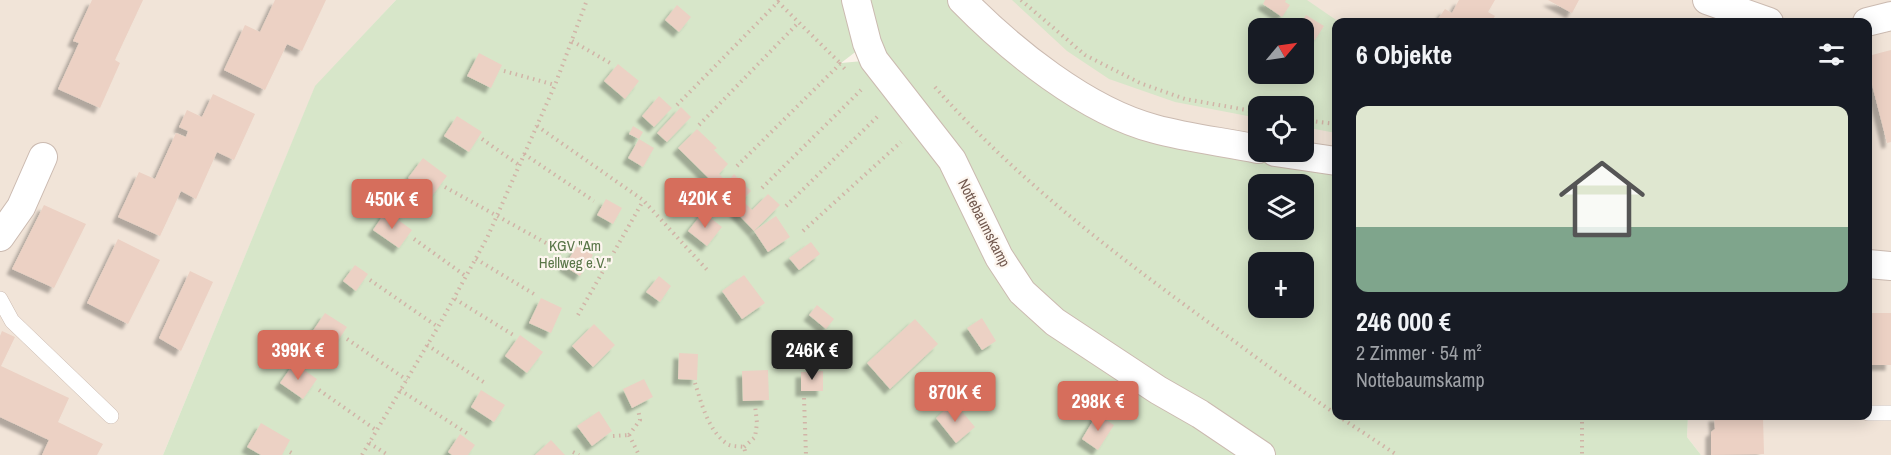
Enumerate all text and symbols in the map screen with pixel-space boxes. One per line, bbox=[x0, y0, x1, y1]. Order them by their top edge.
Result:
north arrow bbox=[1248, 18, 1314, 84]
map controls bbox=[1248, 18, 1314, 318]
text: 6 Objekte bbox=[1356, 37, 1452, 72]
icon: filters bbox=[1815, 38, 1848, 71]
button: locate bbox=[1248, 96, 1314, 162]
icon: home bbox=[1548, 145, 1656, 253]
button: layers bbox=[1248, 174, 1314, 240]
street label: Nottebaumskamp bbox=[953, 175, 1016, 271]
pin: 420K € bbox=[656, 178, 754, 229]
pin: 450K € bbox=[343, 179, 441, 230]
text: 420K € bbox=[679, 184, 731, 211]
text: 450K € bbox=[366, 185, 418, 212]
park label: KGV "Am Hellweg e.V." bbox=[539, 235, 611, 273]
button: + bbox=[1248, 252, 1314, 318]
text: 246 000 € bbox=[1356, 304, 1451, 339]
pin: 399K € bbox=[249, 330, 347, 381]
pin: 246K € bbox=[763, 330, 861, 381]
text: 399K € bbox=[272, 336, 324, 363]
text: 246K € bbox=[786, 336, 838, 363]
text: 2 Zimmer · 54 m² bbox=[1356, 339, 1482, 366]
text: Nottebaumskamp bbox=[1356, 366, 1485, 393]
pin: 870K € bbox=[906, 372, 1004, 423]
text: 870K € bbox=[929, 378, 981, 405]
pin: 298K € bbox=[1049, 381, 1147, 432]
text: 298K € bbox=[1072, 387, 1124, 414]

